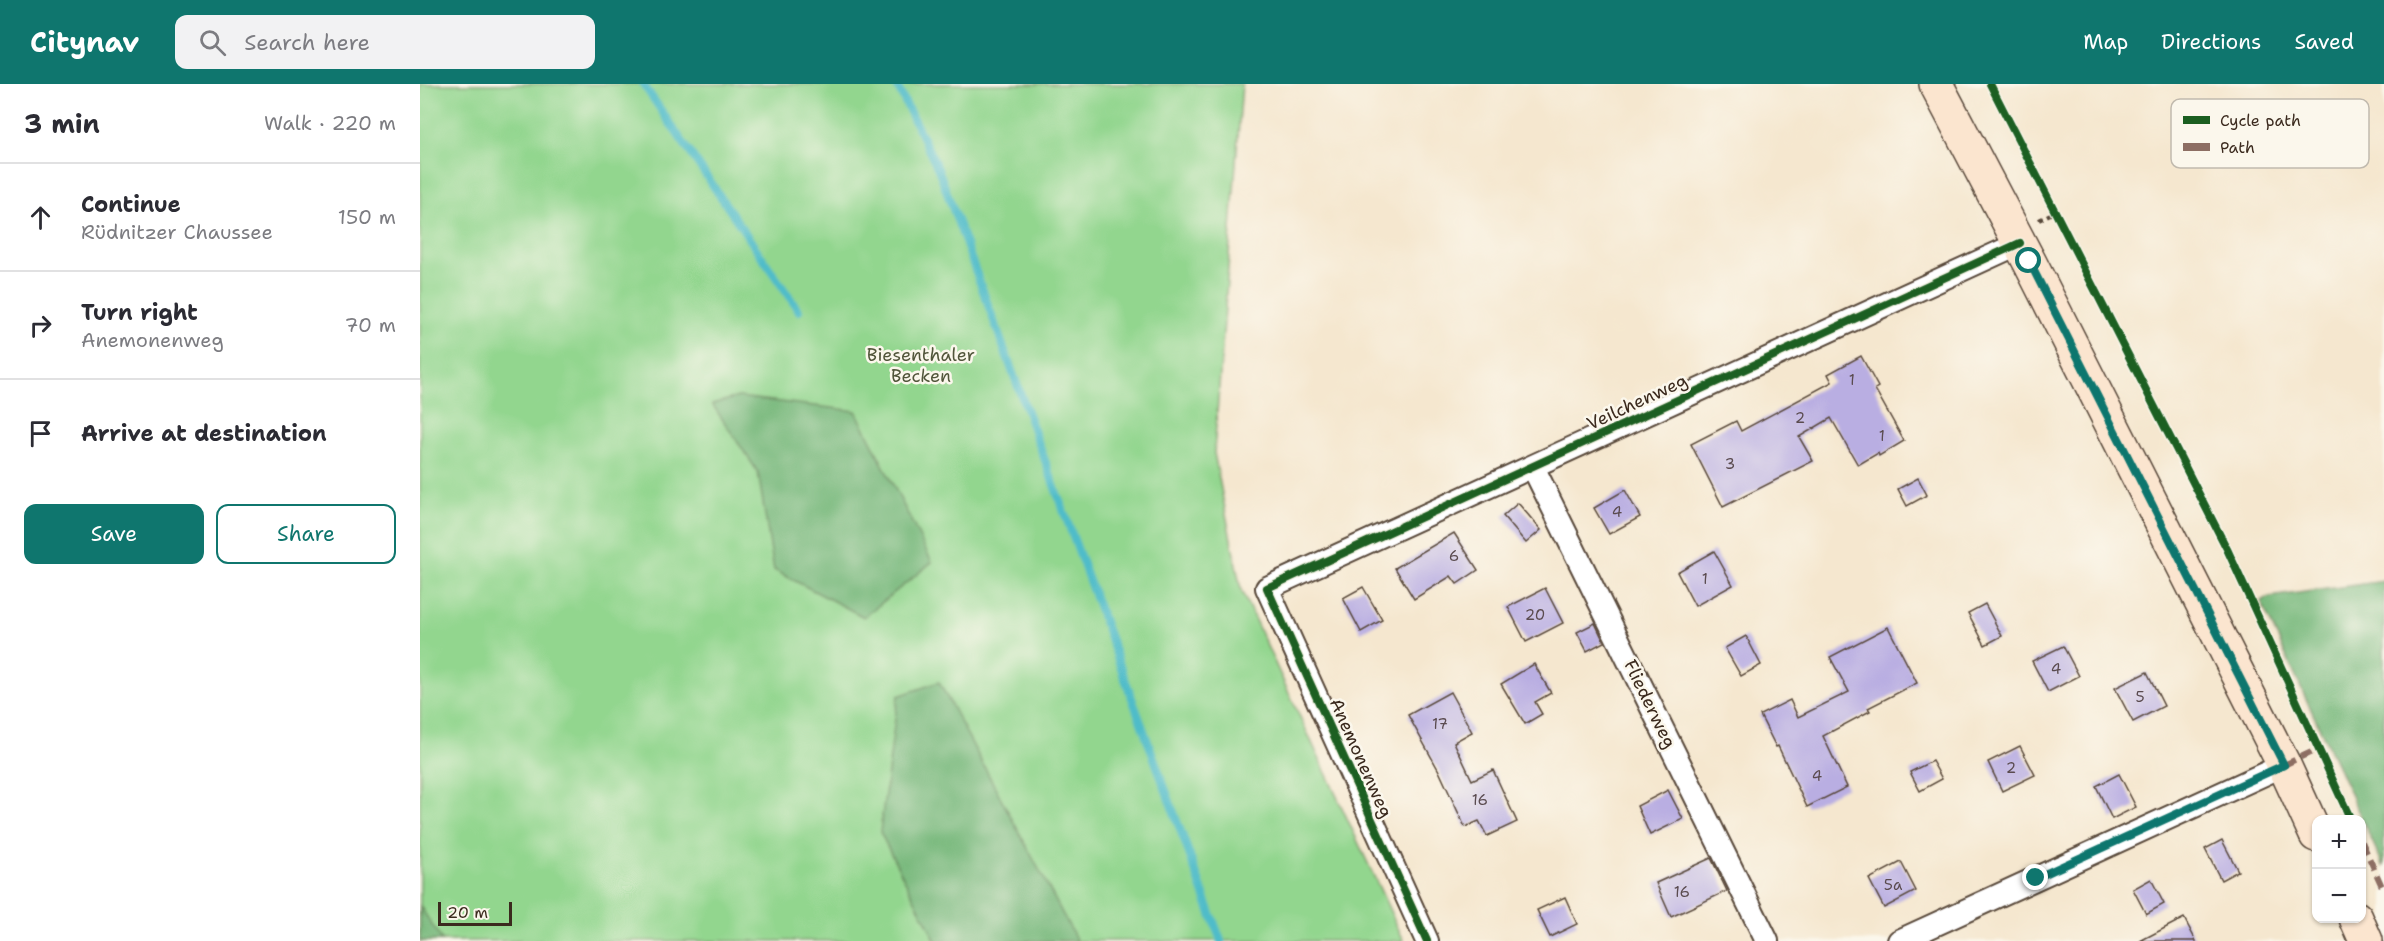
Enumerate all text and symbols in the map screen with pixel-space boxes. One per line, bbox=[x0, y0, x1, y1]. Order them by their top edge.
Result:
search box bbox=[175, 15, 595, 69]
text: Citynav bbox=[30, 23, 139, 61]
icon: search bbox=[196, 26, 229, 59]
text: Search here bbox=[244, 28, 370, 57]
text: Map bbox=[2083, 28, 2128, 56]
text: Directions bbox=[2161, 28, 2261, 56]
text: Saved bbox=[2294, 28, 2354, 56]
legend bbox=[2171, 99, 2369, 168]
text: 3 min bbox=[24, 106, 100, 141]
text: Walk · 220 m bbox=[264, 110, 396, 136]
text: Cycle path bbox=[2220, 110, 2301, 131]
text: Path bbox=[2220, 137, 2255, 158]
text: Continue bbox=[81, 190, 181, 219]
icon: ahead bbox=[24, 201, 57, 234]
text: 150 m bbox=[338, 204, 396, 230]
text: Rüdnitzer Chaussee bbox=[81, 219, 273, 245]
route start bbox=[2015, 247, 2041, 273]
text: Turn right bbox=[81, 298, 198, 327]
icon: right bbox=[24, 309, 57, 342]
text: 70 m bbox=[344, 312, 396, 338]
text: Anemonenweg bbox=[81, 327, 224, 353]
park label: Biesenthaler Becken bbox=[867, 343, 975, 388]
street label: Veilchenweg bbox=[1583, 368, 1691, 436]
house number: 1 bbox=[1849, 370, 1855, 390]
house number: 2 bbox=[1795, 408, 1805, 428]
icon: arrive bbox=[24, 417, 57, 450]
text: Arrive at destination bbox=[81, 419, 327, 448]
house number: 1 bbox=[1879, 426, 1885, 446]
house number: 3 bbox=[1725, 454, 1735, 474]
house number: 4 bbox=[1612, 502, 1622, 522]
button: Save bbox=[24, 504, 204, 564]
button: Share bbox=[216, 504, 396, 564]
house number: 6 bbox=[1449, 546, 1459, 566]
house number: 1 bbox=[1702, 569, 1708, 589]
house number: 20 bbox=[1525, 605, 1545, 625]
street label: Fliederweg bbox=[1618, 656, 1682, 752]
house number: 4 bbox=[2051, 659, 2061, 679]
house number: 5 bbox=[2135, 687, 2145, 707]
street label: Anemonenweg bbox=[1324, 694, 1398, 822]
house number: 17 bbox=[1432, 714, 1448, 734]
house number: 2 bbox=[2006, 758, 2016, 778]
house number: 4 bbox=[1812, 766, 1822, 786]
house number: 16 bbox=[1472, 790, 1488, 810]
map controls bbox=[2312, 815, 2366, 923]
button: + bbox=[2312, 815, 2366, 869]
route end bbox=[2022, 864, 2048, 890]
button: − bbox=[2312, 869, 2366, 923]
house number: 5a bbox=[1884, 875, 1903, 895]
house number: 16 bbox=[1674, 882, 1690, 902]
scale bar bbox=[438, 899, 512, 926]
text: 20 m bbox=[447, 902, 488, 923]

